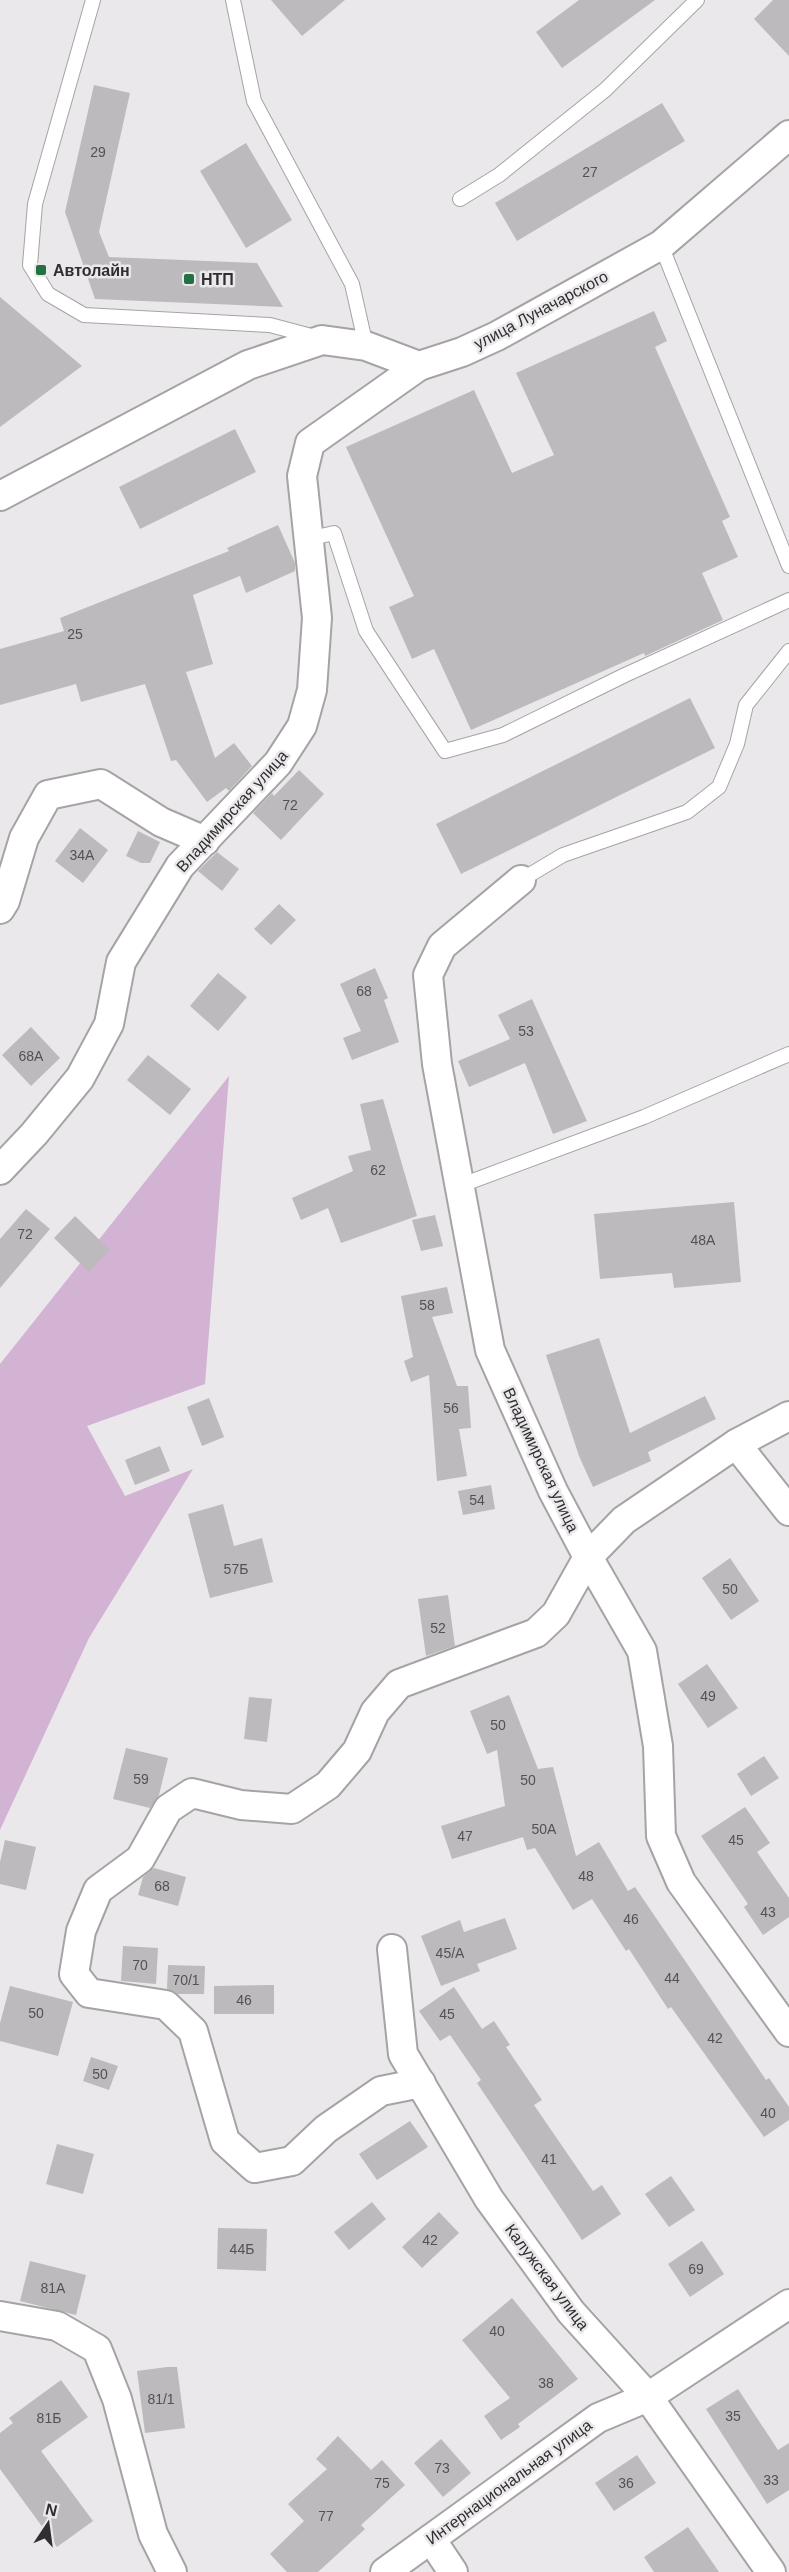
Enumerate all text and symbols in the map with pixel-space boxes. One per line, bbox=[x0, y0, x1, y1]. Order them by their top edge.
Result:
house number: 29 bbox=[90, 144, 106, 160]
house number: 27 bbox=[582, 164, 598, 180]
place label: Автолайн bbox=[53, 262, 130, 279]
marker: Автолайн bbox=[34, 263, 48, 277]
street label: улица Луначарского bbox=[471, 267, 611, 353]
place label: НТП bbox=[201, 271, 234, 288]
marker: НТП bbox=[182, 272, 196, 286]
house number: 25 bbox=[67, 626, 83, 642]
street label: Владимирская улица bbox=[173, 747, 291, 875]
house number: 72 bbox=[282, 797, 298, 813]
house number: 34А bbox=[70, 847, 95, 863]
house number: 68 bbox=[356, 983, 372, 999]
house number: 53 bbox=[518, 1023, 534, 1039]
house number: 68А bbox=[19, 1048, 44, 1064]
house number: 62 bbox=[370, 1162, 386, 1178]
house number: 72 bbox=[17, 1226, 33, 1242]
house number: 48А bbox=[691, 1232, 716, 1248]
house number: 58 bbox=[419, 1297, 435, 1313]
street label: Владимирская улица bbox=[500, 1385, 582, 1535]
house number: 56 bbox=[443, 1400, 459, 1416]
house number: 54 bbox=[469, 1492, 485, 1508]
house number: 57Б bbox=[224, 1561, 248, 1577]
house number: 50 bbox=[722, 1581, 738, 1597]
house number: 52 bbox=[430, 1620, 446, 1636]
house number: 49 bbox=[700, 1688, 716, 1704]
house number: 50 bbox=[490, 1717, 506, 1733]
house number: 59 bbox=[133, 1771, 149, 1787]
house number: 50 bbox=[520, 1772, 536, 1788]
house number: 50А bbox=[532, 1821, 557, 1837]
house number: 47 bbox=[457, 1828, 473, 1844]
house number: 45 bbox=[728, 1832, 744, 1848]
house number: 48 bbox=[578, 1868, 594, 1884]
house number: 68 bbox=[154, 1878, 170, 1894]
house number: 43 bbox=[760, 1904, 776, 1920]
house number: 46 bbox=[623, 1911, 639, 1927]
house number: 45/А bbox=[436, 1945, 465, 1961]
house number: 70 bbox=[132, 1957, 148, 1973]
house number: 44 bbox=[664, 1970, 680, 1986]
house number: 70/1 bbox=[172, 1972, 200, 1988]
house number: 46 bbox=[236, 1992, 252, 2008]
house number: 50 bbox=[28, 2005, 44, 2021]
house number: 45 bbox=[439, 2006, 455, 2022]
house number: 42 bbox=[707, 2030, 723, 2046]
house number: 50 bbox=[92, 2066, 108, 2082]
house number: 40 bbox=[760, 2105, 776, 2121]
house number: 41 bbox=[541, 2151, 557, 2167]
street label: Калужская улица bbox=[502, 2221, 592, 2333]
house number: 42 bbox=[422, 2232, 438, 2248]
house number: 44Б bbox=[230, 2241, 254, 2257]
house number: 69 bbox=[688, 2261, 704, 2277]
house number: 81А bbox=[41, 2280, 66, 2296]
house number: 40 bbox=[489, 2323, 505, 2339]
house number: 38 bbox=[538, 2375, 554, 2391]
house number: 81/1 bbox=[147, 2391, 175, 2407]
house number: 35 bbox=[725, 2408, 741, 2424]
house number: 81Б bbox=[37, 2410, 61, 2426]
street label: Интернациональная улица bbox=[423, 2416, 595, 2548]
house number: 73 bbox=[434, 2460, 450, 2476]
house number: 33 bbox=[763, 2472, 779, 2488]
house number: 75 bbox=[374, 2475, 390, 2491]
house number: 36 bbox=[618, 2475, 634, 2491]
north arrow bbox=[18, 2494, 78, 2554]
text: N bbox=[44, 2500, 59, 2519]
house number: 77 bbox=[318, 2508, 334, 2524]

